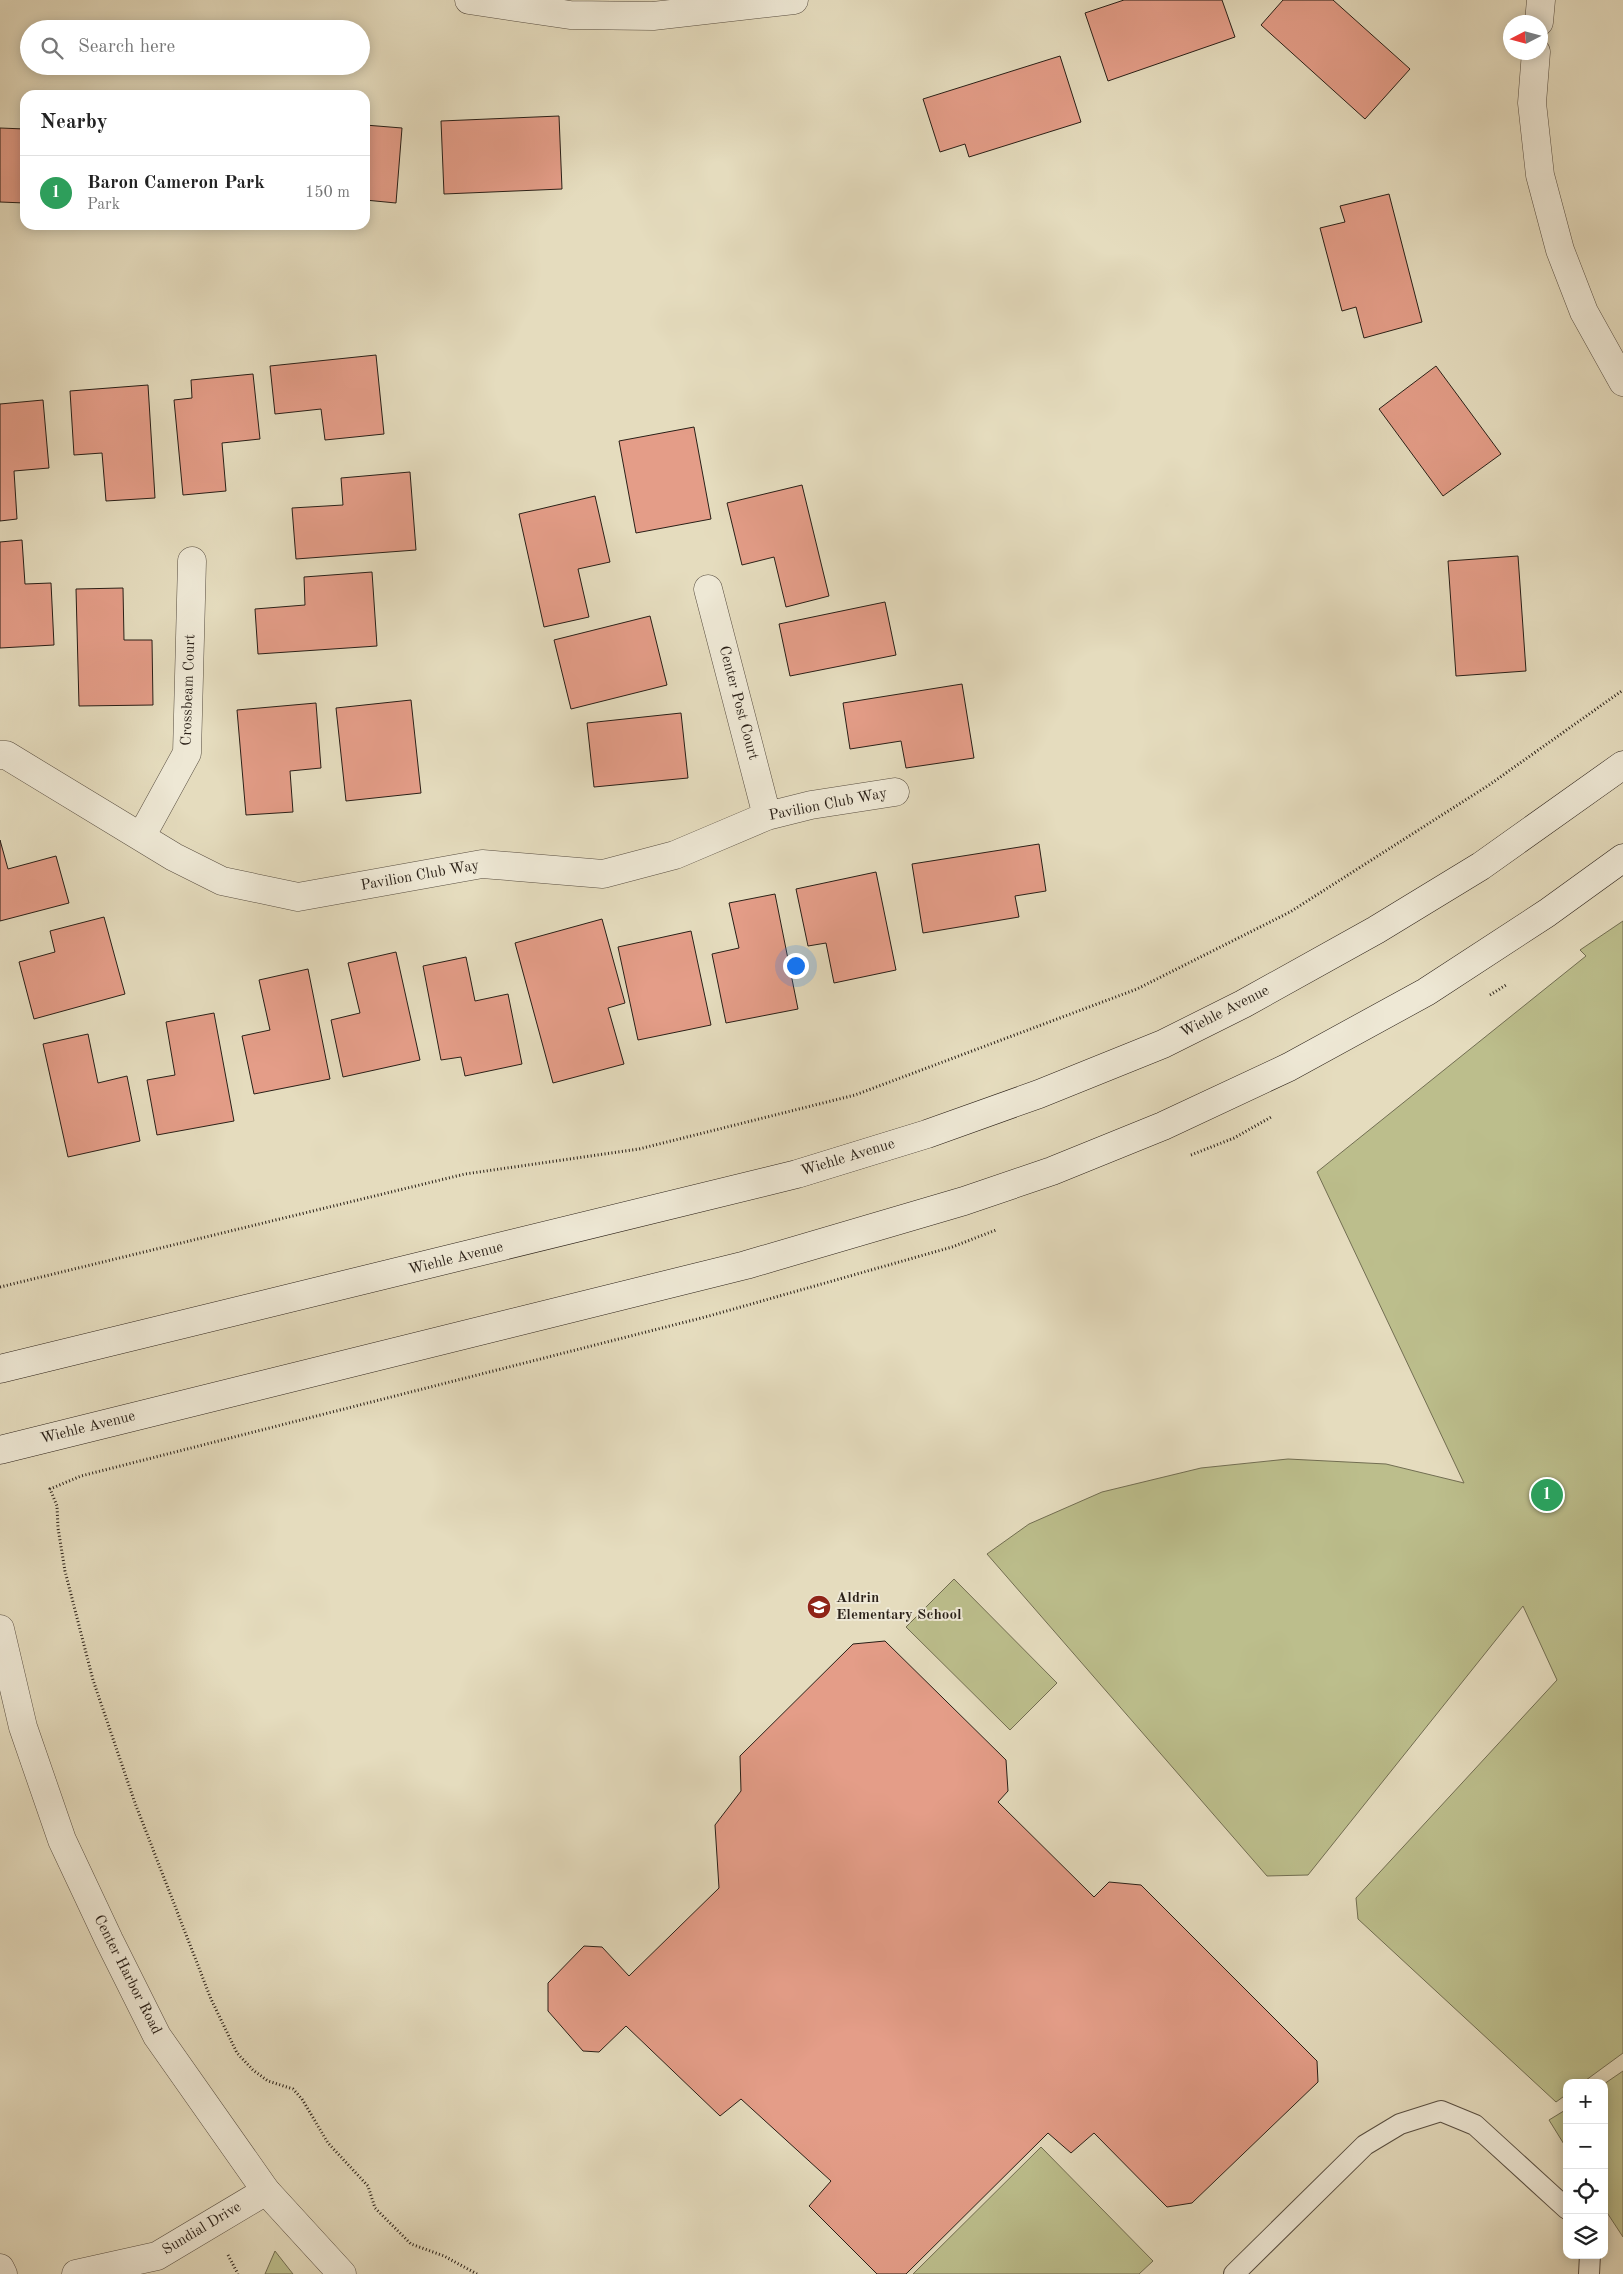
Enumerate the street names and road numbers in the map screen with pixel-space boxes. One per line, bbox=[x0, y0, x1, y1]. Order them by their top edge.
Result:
street label: Crossbeam Court bbox=[180, 634, 198, 746]
street label: Center Post Court bbox=[716, 644, 760, 762]
street label: Pavilion Club Way bbox=[768, 786, 888, 824]
street label: Pavilion Club Way bbox=[359, 858, 481, 894]
street label: Wiehle Avenue bbox=[1178, 983, 1272, 1041]
street label: Wiehle Avenue bbox=[799, 1137, 897, 1179]
street label: Wiehle Avenue bbox=[407, 1240, 505, 1278]
street label: Wiehle Avenue bbox=[39, 1409, 137, 1447]
street label: Center Harbor Road bbox=[90, 1913, 164, 2037]
street label: Sundial Drive bbox=[160, 2200, 244, 2258]

